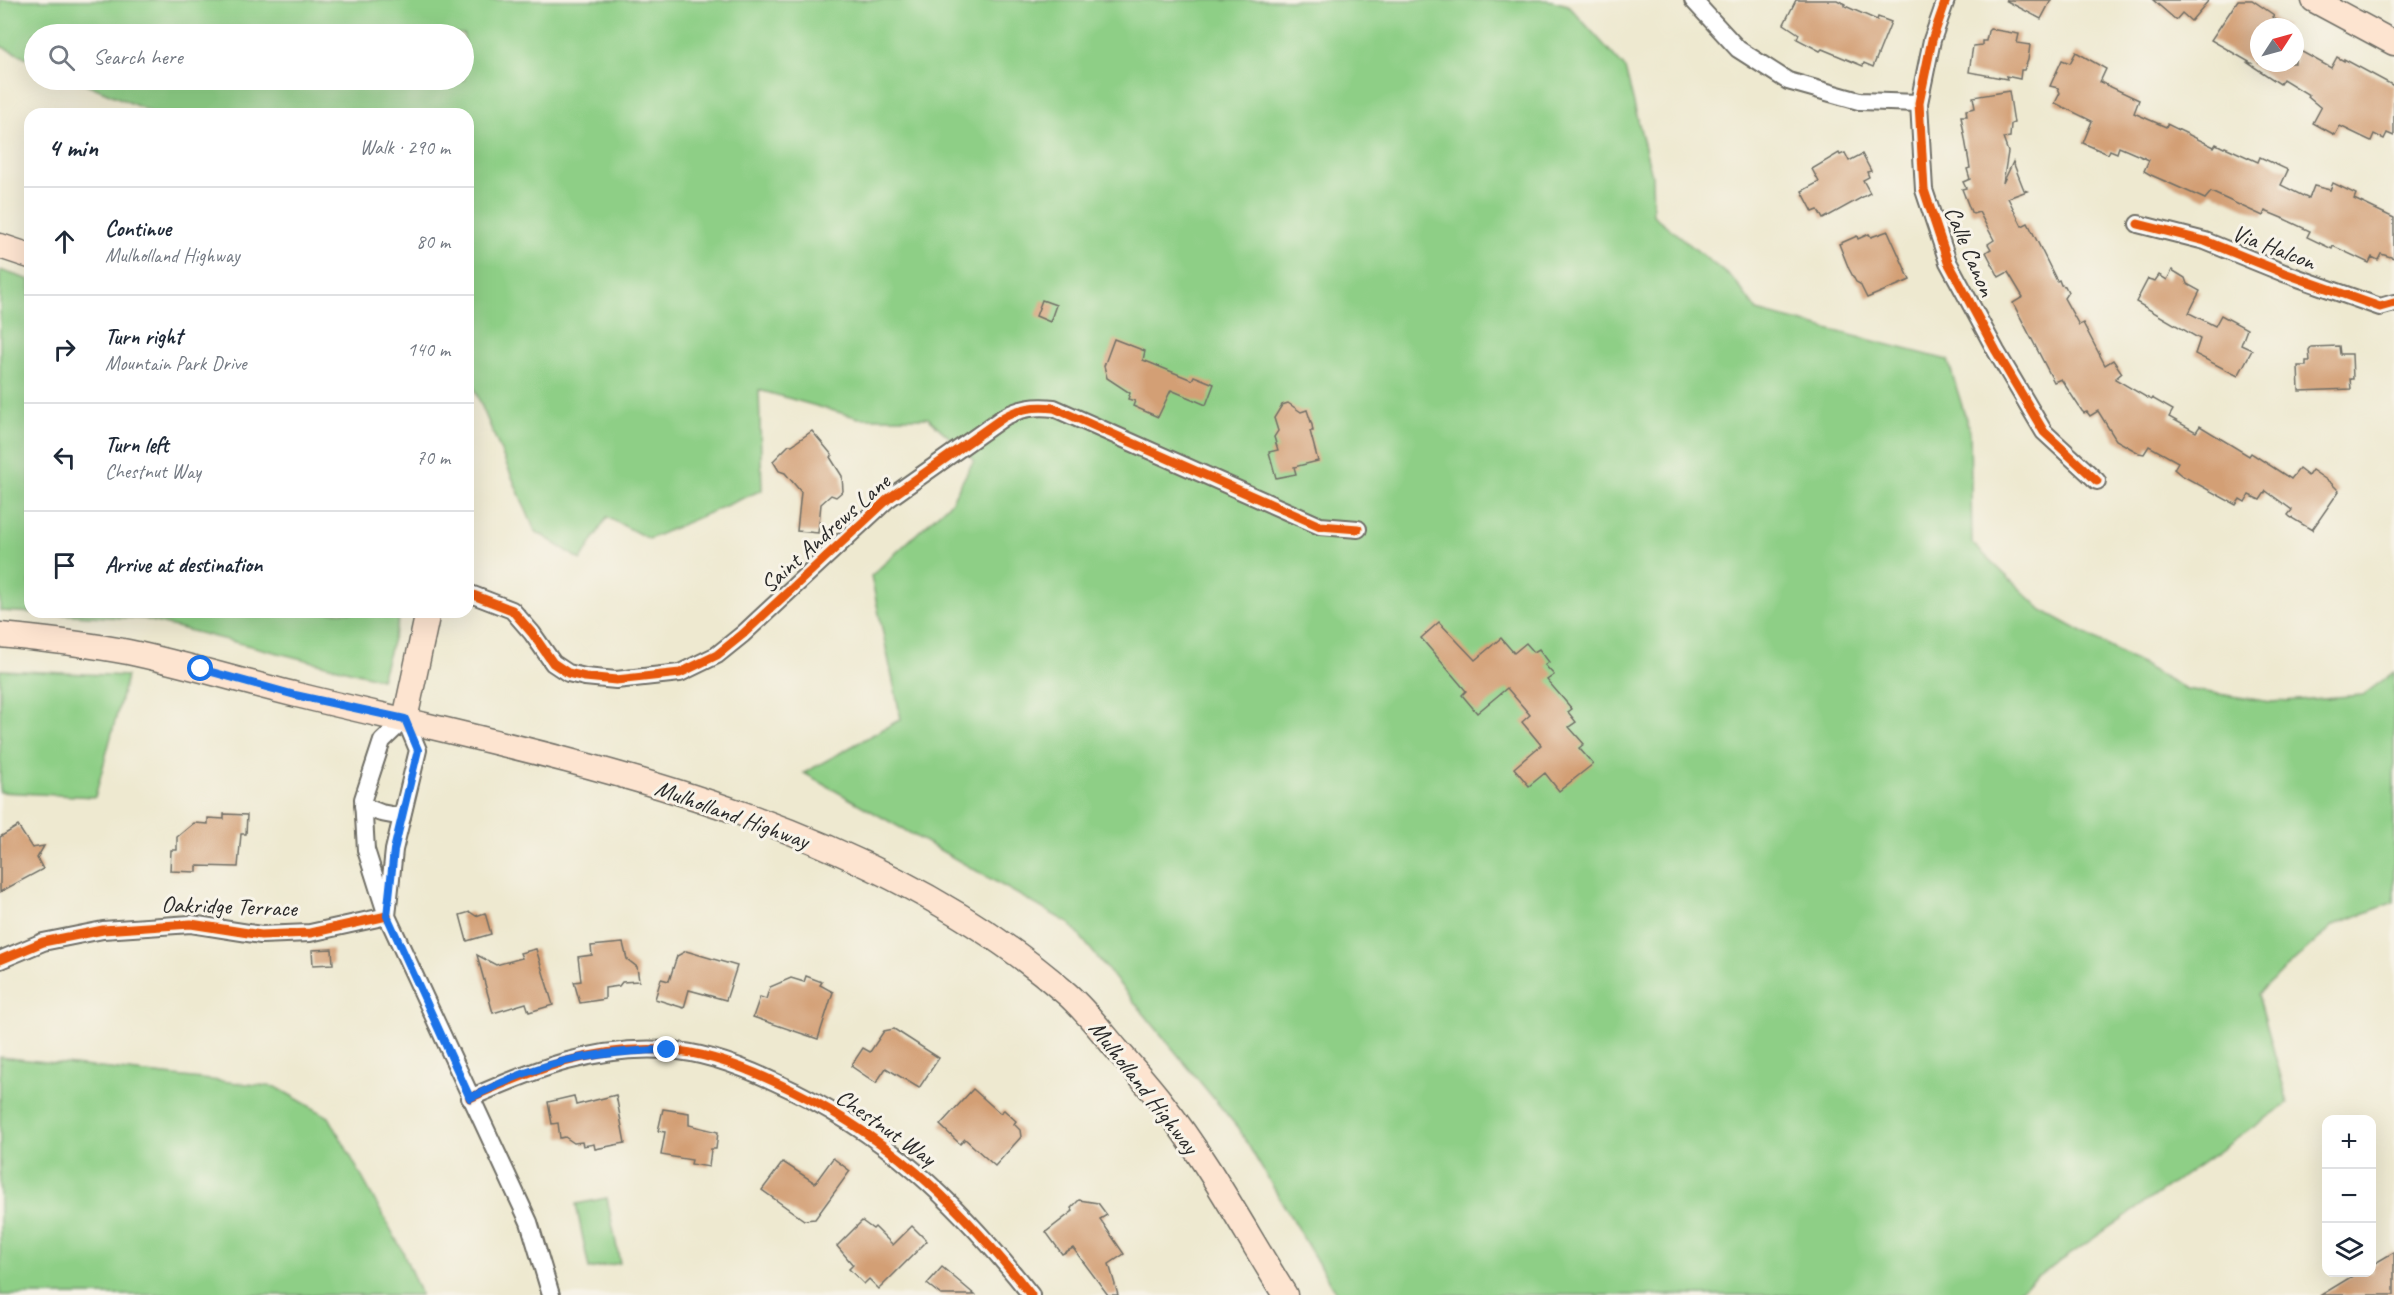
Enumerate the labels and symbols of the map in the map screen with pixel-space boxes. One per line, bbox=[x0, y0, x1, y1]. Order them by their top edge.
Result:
north arrow bbox=[2250, 18, 2304, 72]
street label: Calle Canon bbox=[1938, 201, 2003, 302]
street label: Via Halcon bbox=[2228, 217, 2321, 277]
street label: Saint Andrews Lane bbox=[754, 465, 898, 599]
route start bbox=[187, 655, 213, 681]
street label: Mulholland Highway bbox=[651, 772, 815, 856]
street label: Oakridge Terrace bbox=[161, 889, 300, 923]
street label: Mulholland Highway bbox=[1082, 1014, 1207, 1161]
route end bbox=[653, 1036, 679, 1062]
street label: Chestnut Way bbox=[830, 1082, 943, 1173]

